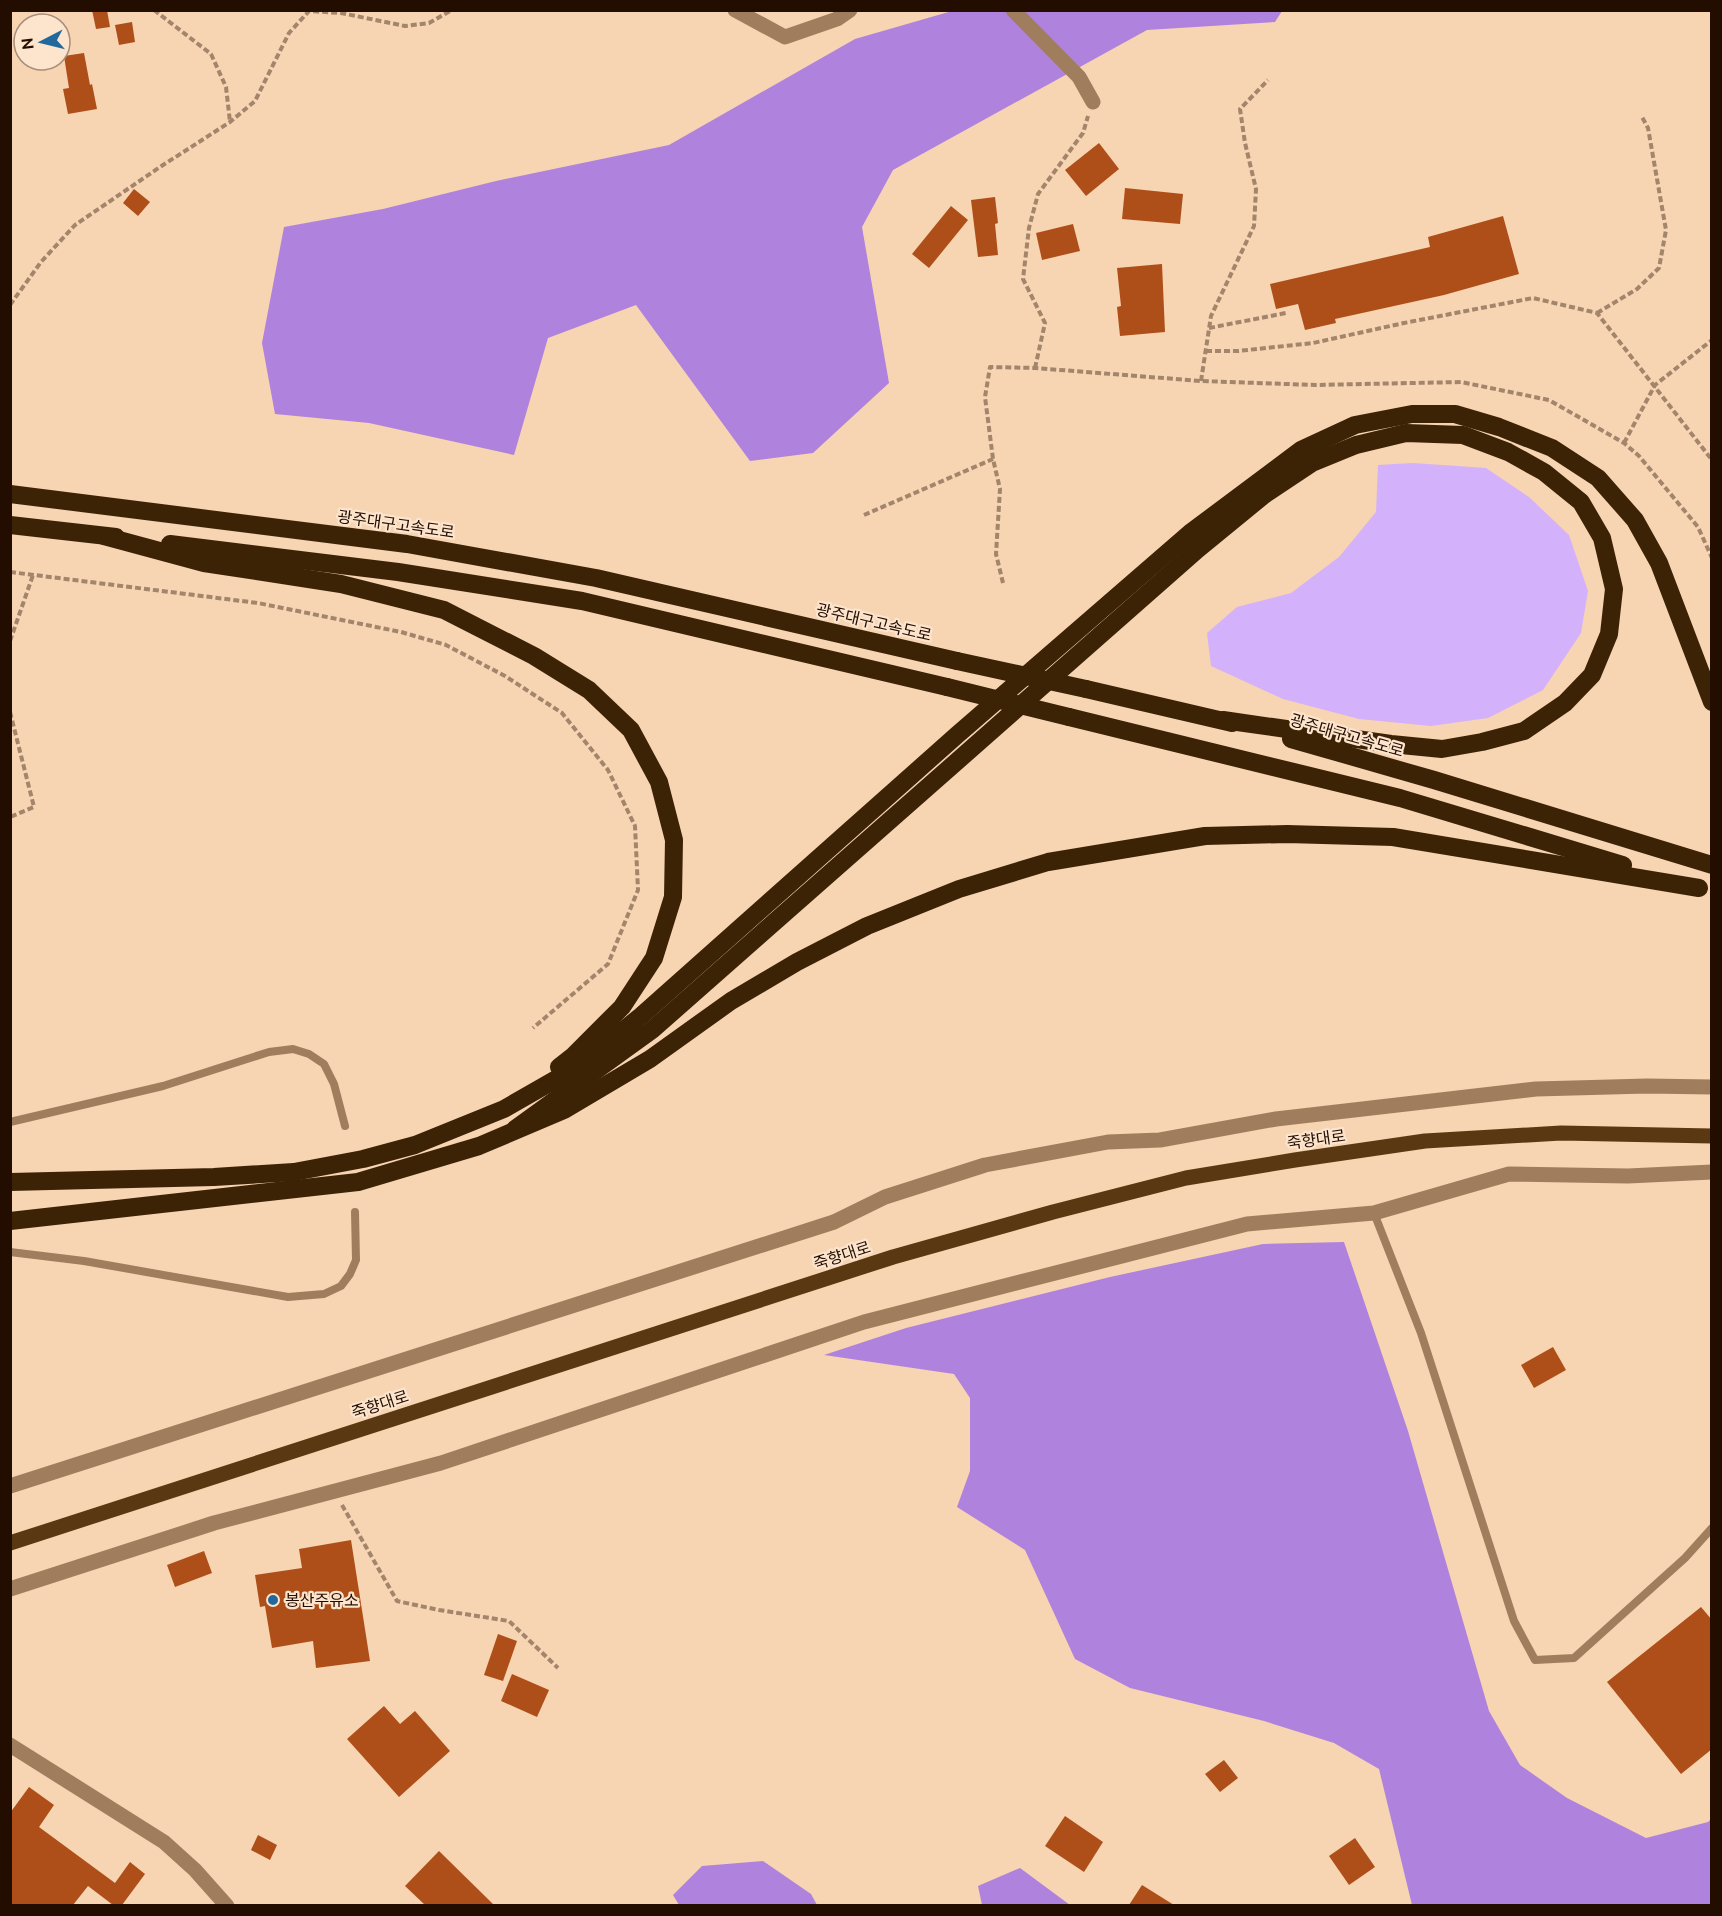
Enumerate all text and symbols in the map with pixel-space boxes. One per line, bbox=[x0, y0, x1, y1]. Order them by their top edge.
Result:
north arrow bbox=[12, 12, 72, 72]
text: N bbox=[17, 37, 37, 51]
street label: 광주대구고속도로 bbox=[336, 507, 456, 541]
street label: 광주대구고속도로 bbox=[815, 600, 934, 644]
street label: 광주대구고속도로 bbox=[1288, 710, 1406, 760]
street label: 죽향대로 bbox=[1286, 1126, 1347, 1152]
street label: 죽향대로 bbox=[811, 1237, 873, 1273]
street label: 죽향대로 bbox=[349, 1386, 411, 1422]
place label: 봉산주유소 bbox=[285, 1591, 359, 1609]
marker: 봉산주유소 bbox=[266, 1593, 280, 1607]

